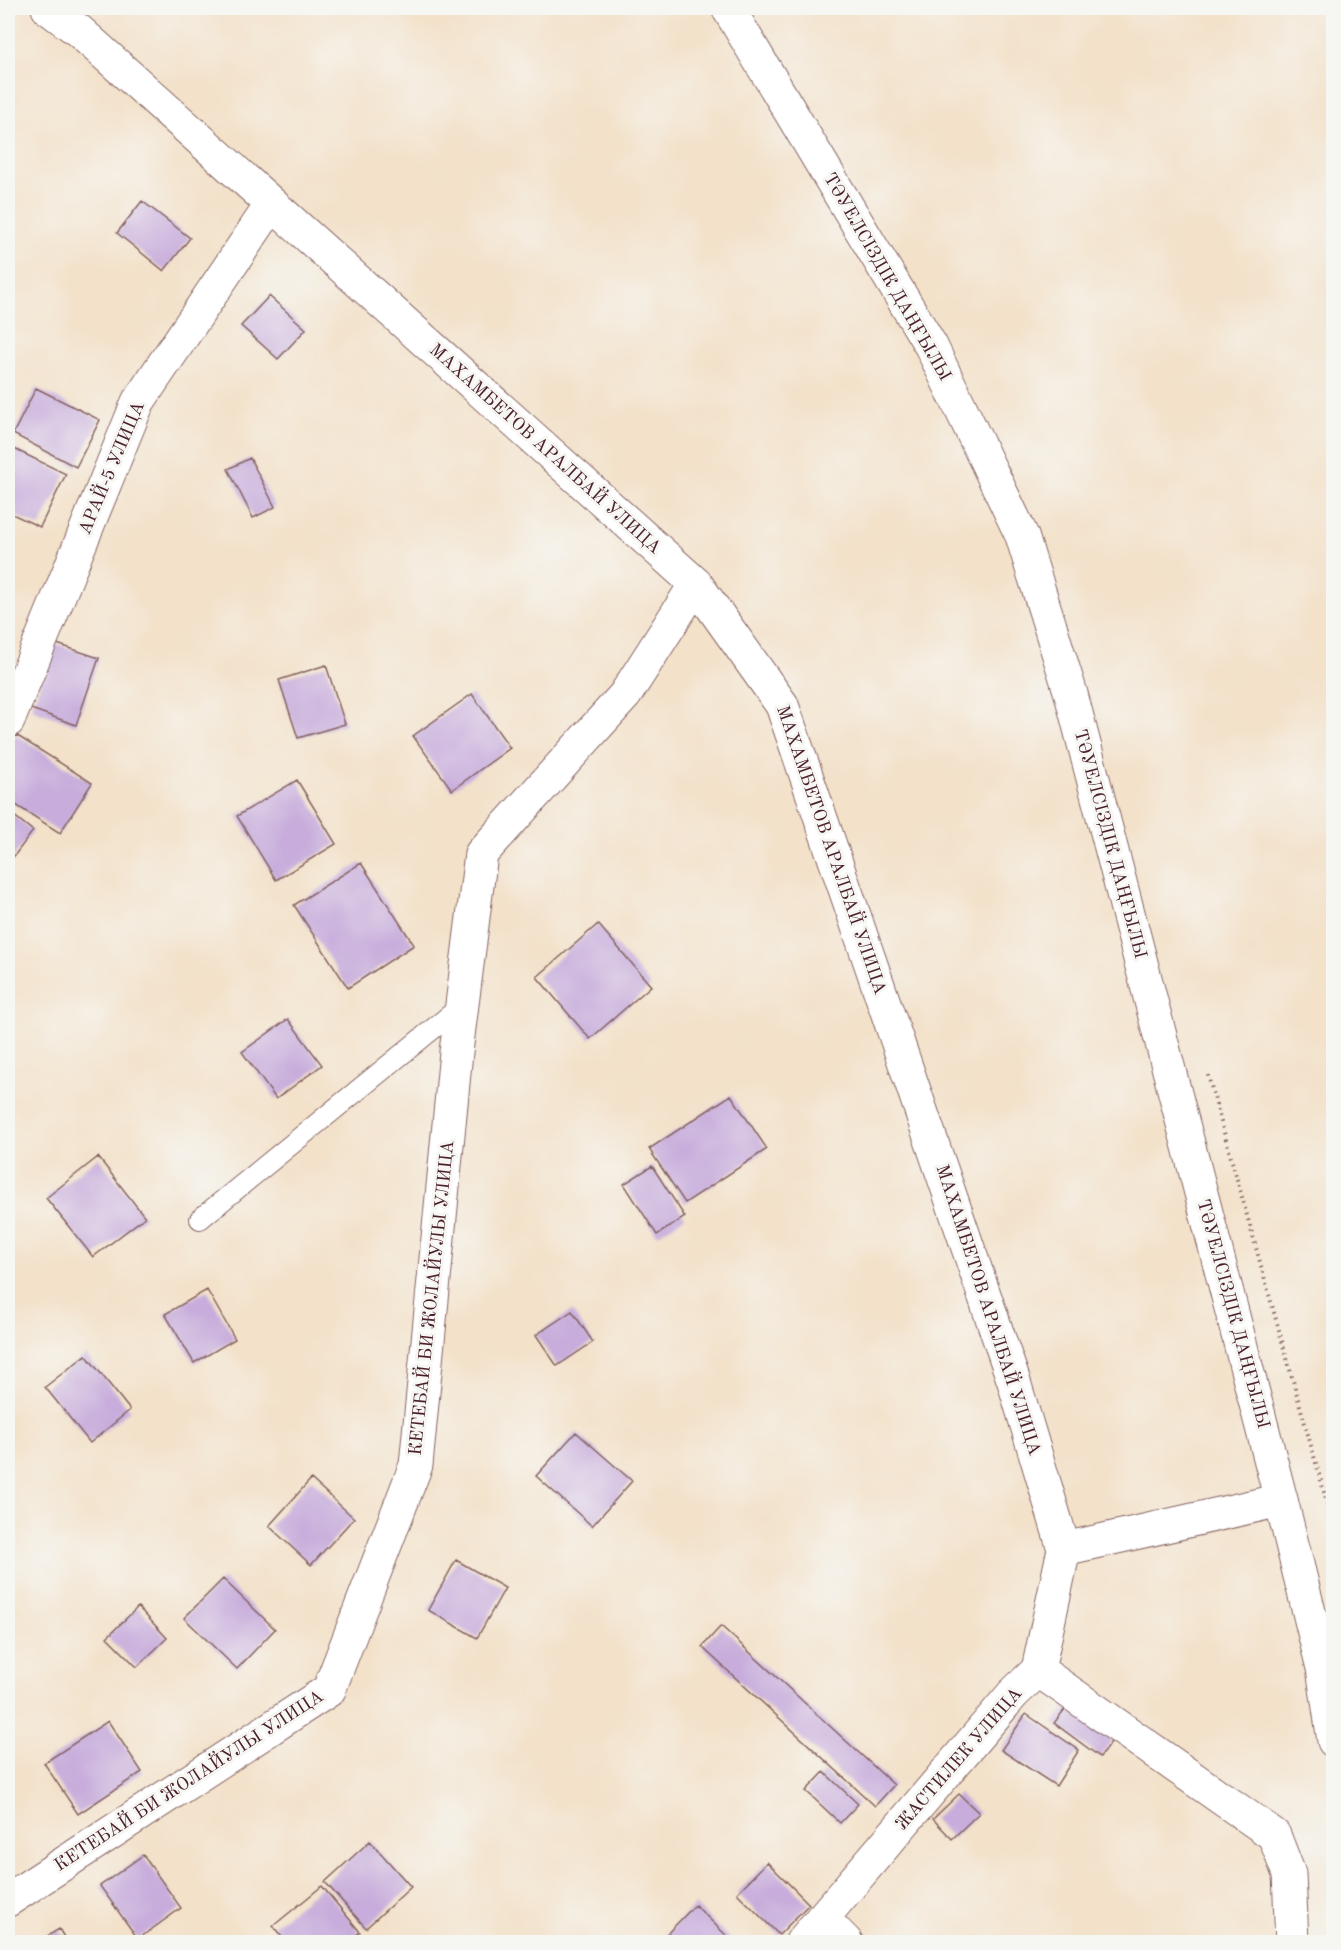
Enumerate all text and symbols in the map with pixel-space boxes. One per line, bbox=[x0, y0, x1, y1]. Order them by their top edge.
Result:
street label: ТӘУЕЛСІЗДІК ДАҢҒЫЛЫ bbox=[820, 170, 954, 384]
street label: МАХАМБЕТОВ АРАЛБАЙ УЛИЦА bbox=[426, 338, 667, 558]
street label: АРАЙ-5 УЛИЦА bbox=[72, 397, 148, 537]
street label: МАХАМБЕТОВ АРАЛБАЙ УЛИЦА bbox=[773, 702, 893, 997]
street label: ТӘУЕЛСІЗДІК ДАҢҒЫЛЫ bbox=[1071, 727, 1149, 961]
street label: КЕТЕБАЙ БИ ЖОЛАЙУЛЫ УЛИЦА bbox=[403, 1139, 458, 1456]
street label: МАХАМБЕТОВ АРАЛБАЙ УЛИЦА bbox=[932, 1161, 1047, 1458]
street label: ТӘУЕЛСІЗДІК ДАҢҒЫЛЫ bbox=[1194, 1197, 1272, 1431]
street label: КЕТЕБАЙ БИ ЖОЛАЙУЛЫ УЛИЦА bbox=[49, 1684, 327, 1875]
street label: ЖАСТИЛЕК УЛИЦА bbox=[892, 1684, 1026, 1834]

